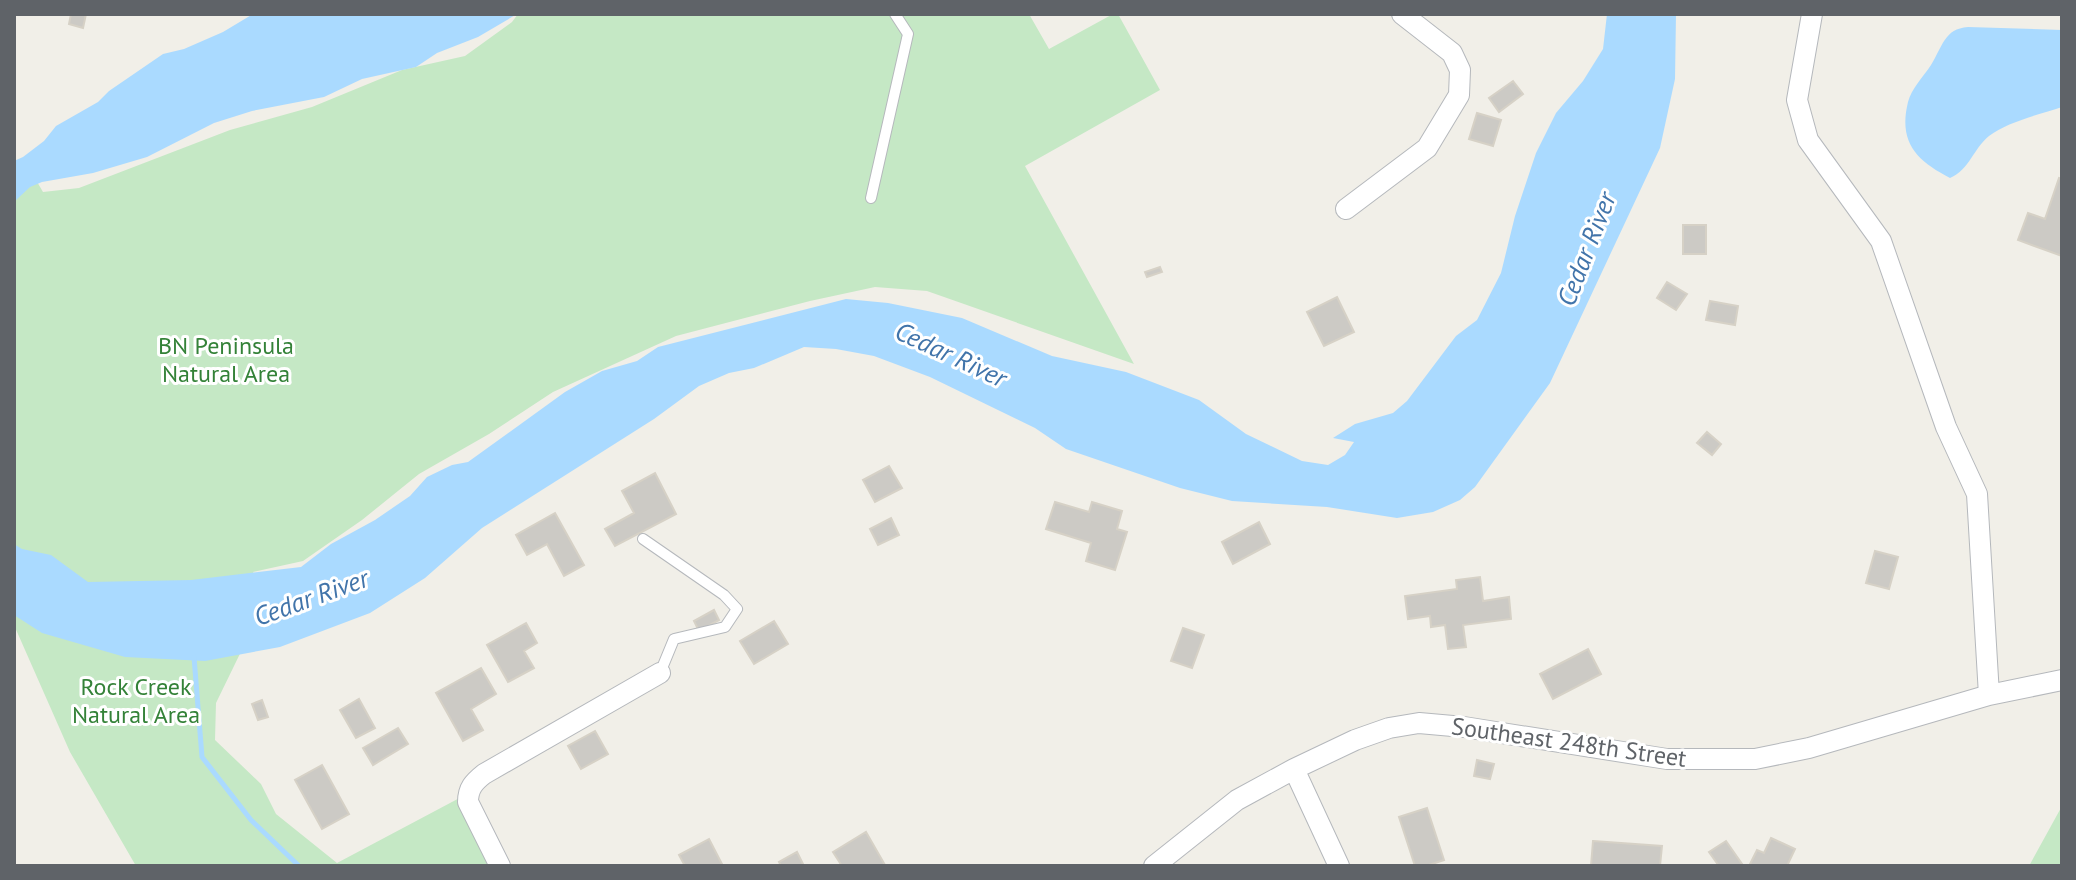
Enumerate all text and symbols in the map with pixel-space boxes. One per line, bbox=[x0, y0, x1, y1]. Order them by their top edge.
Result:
water label: Cedar River bbox=[1549, 186, 1623, 311]
water label: Cedar River bbox=[890, 314, 1013, 395]
park label: BN Peninsula Natural Area bbox=[158, 330, 294, 389]
water label: Cedar River bbox=[249, 561, 374, 633]
park label: Rock Creek Natural Area bbox=[72, 671, 200, 730]
street label: Southeast 248th Street bbox=[1450, 710, 1688, 774]

